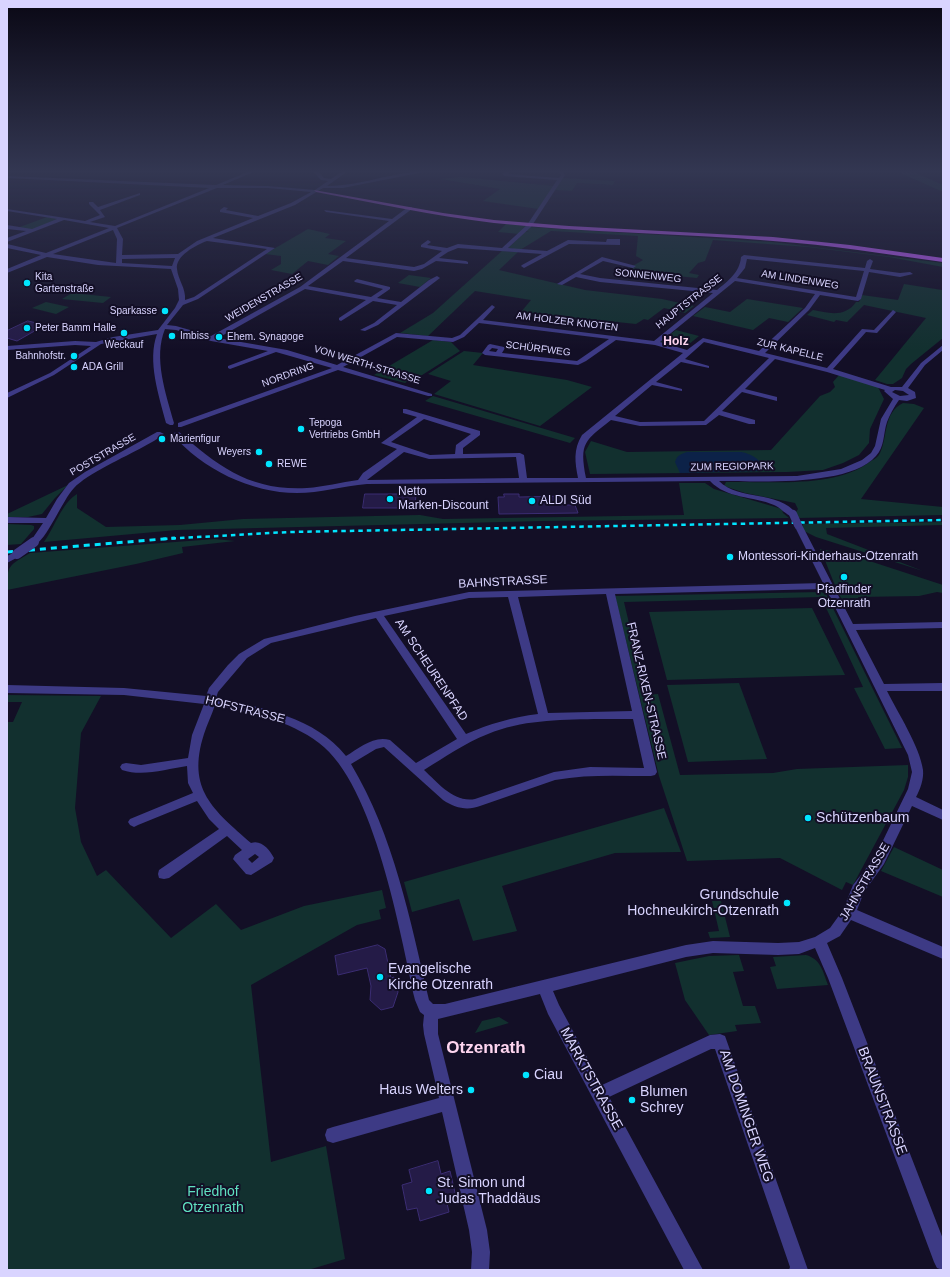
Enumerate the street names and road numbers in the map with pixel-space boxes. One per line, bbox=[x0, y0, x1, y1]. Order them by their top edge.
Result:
street label: SONNENWEG bbox=[614, 267, 682, 285]
street label: AM LINDENWEG bbox=[760, 268, 840, 292]
street label: WEIDENSTRASSE bbox=[223, 271, 305, 325]
street label: HAUPTSTRASSE bbox=[654, 272, 724, 332]
street label: AM HOLZER KNOTEN bbox=[515, 310, 619, 334]
street label: ZUR KAPELLE bbox=[756, 336, 824, 364]
street label: SCHÜRFWEG bbox=[505, 339, 571, 359]
street label: VON WERTH-STRASSE bbox=[312, 343, 422, 387]
street label: NORDRING bbox=[260, 360, 316, 390]
street label: POSTSTRASSE bbox=[68, 431, 138, 479]
street label: ZUM REGIOPARK bbox=[690, 460, 774, 474]
street label: BAHNSTRASSE bbox=[458, 572, 548, 592]
street label: AM SCHEURENPFAD bbox=[391, 616, 471, 724]
street label: FRANZ-RIXEN-STRASSE bbox=[623, 621, 669, 761]
street label: HOFSTRASSE bbox=[204, 693, 286, 727]
street label: JAHNSTRASSE bbox=[837, 841, 893, 923]
street label: MARKTSTRASSE bbox=[556, 1025, 626, 1133]
street label: BRAUNSTRASSE bbox=[854, 1045, 910, 1157]
street label: AM DOMINGER WEG bbox=[715, 1047, 777, 1185]

